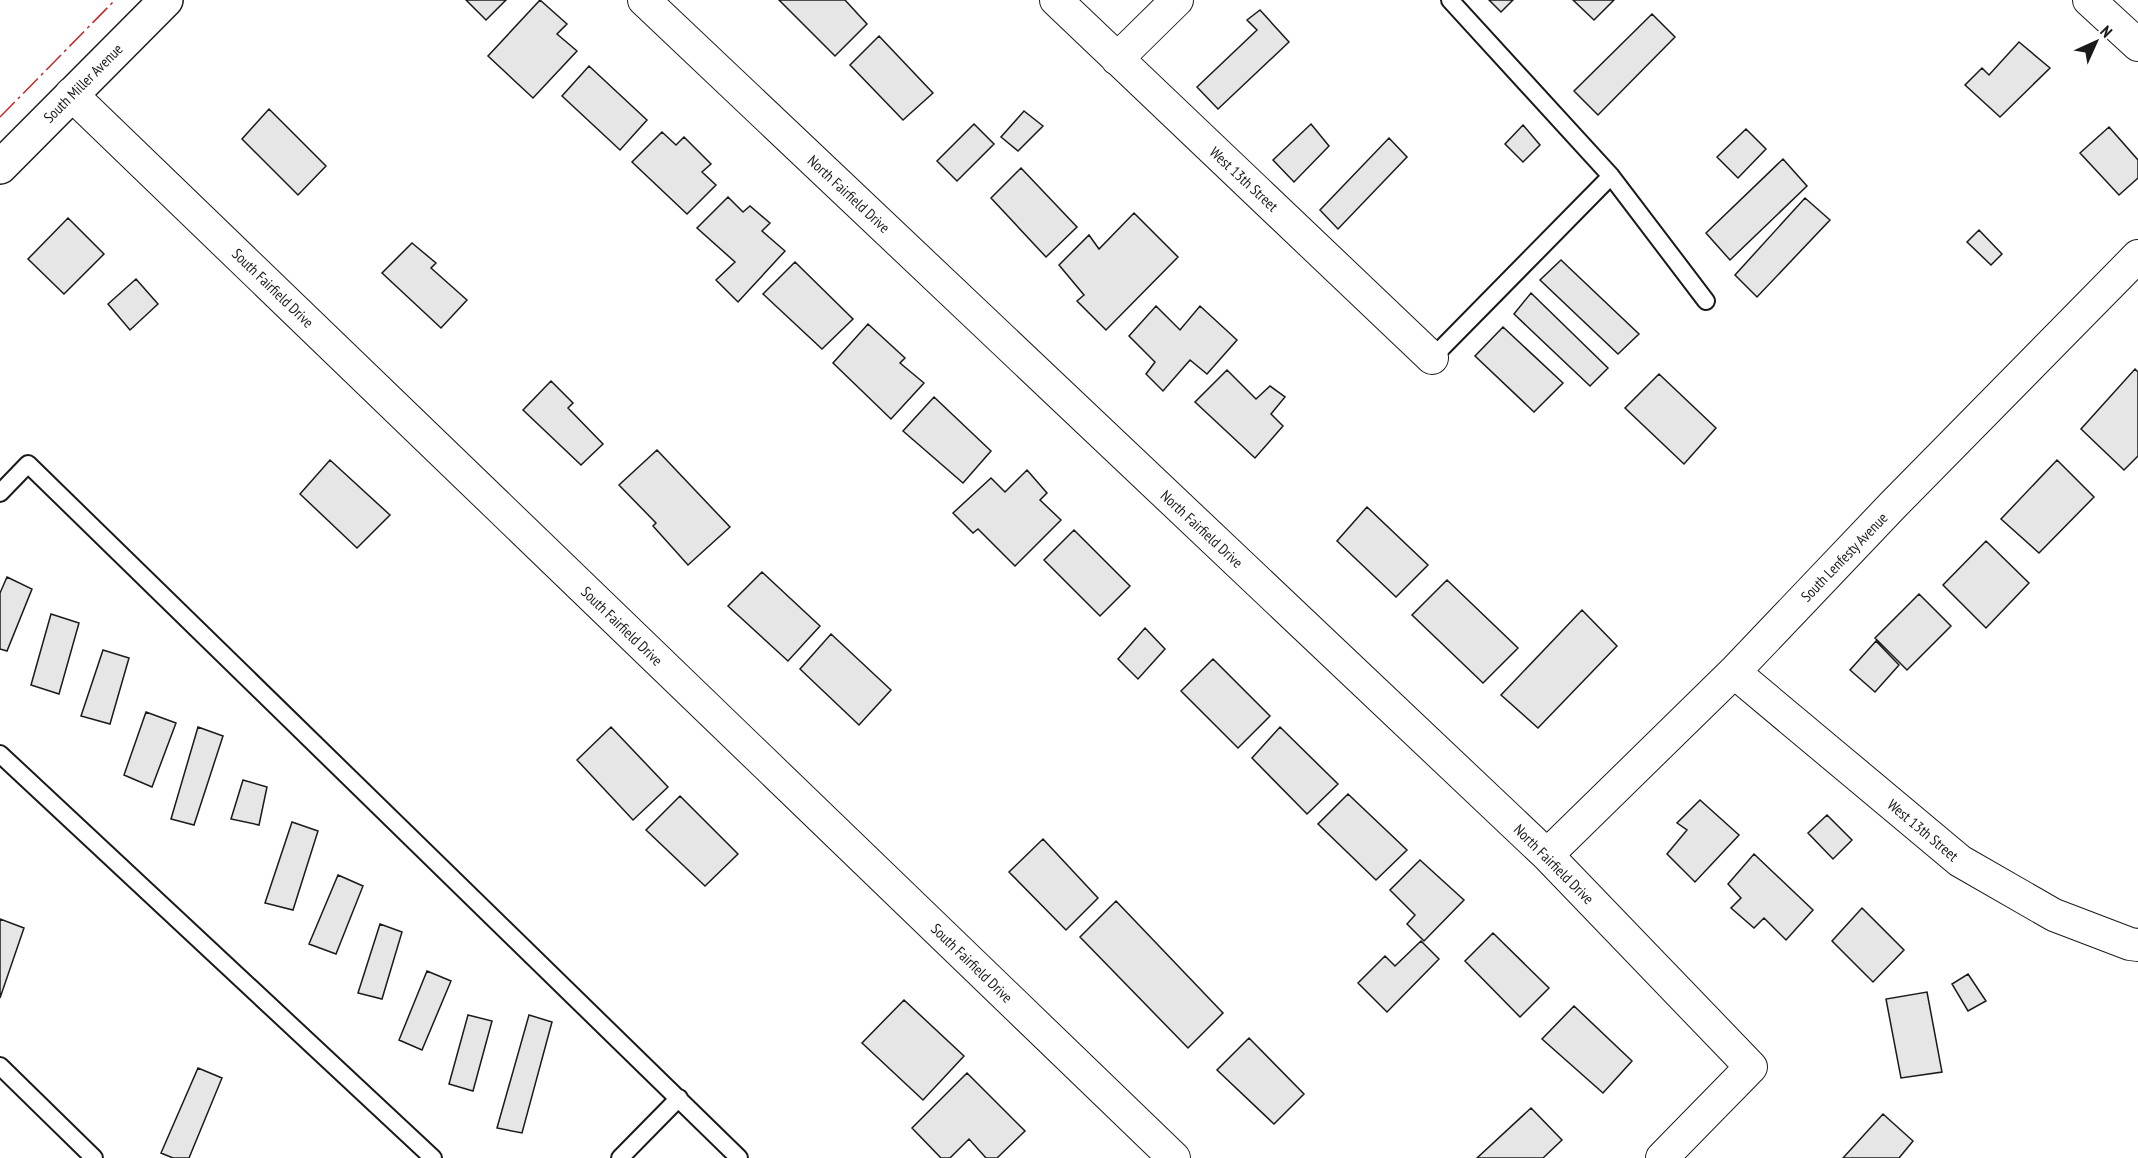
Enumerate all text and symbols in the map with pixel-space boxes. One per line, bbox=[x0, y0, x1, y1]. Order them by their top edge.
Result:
north arrow bbox=[2066, 12, 2126, 72]
text: N bbox=[2096, 21, 2117, 42]
street label: South Miller Avenue bbox=[39, 39, 127, 127]
street label: West 13th Street bbox=[1206, 143, 1282, 215]
street label: North Fairfield Drive bbox=[804, 151, 894, 237]
street label: South Fairfield Drive bbox=[228, 244, 318, 332]
street label: North Fairfield Drive bbox=[1157, 486, 1247, 572]
street label: South Lenfesty Avenue bbox=[1797, 508, 1891, 606]
street label: South Fairfield Drive bbox=[577, 582, 667, 670]
street label: West 13th Street bbox=[1884, 795, 1962, 865]
street label: North Fairfield Drive bbox=[1510, 820, 1598, 908]
street label: South Fairfield Drive bbox=[927, 919, 1017, 1007]

